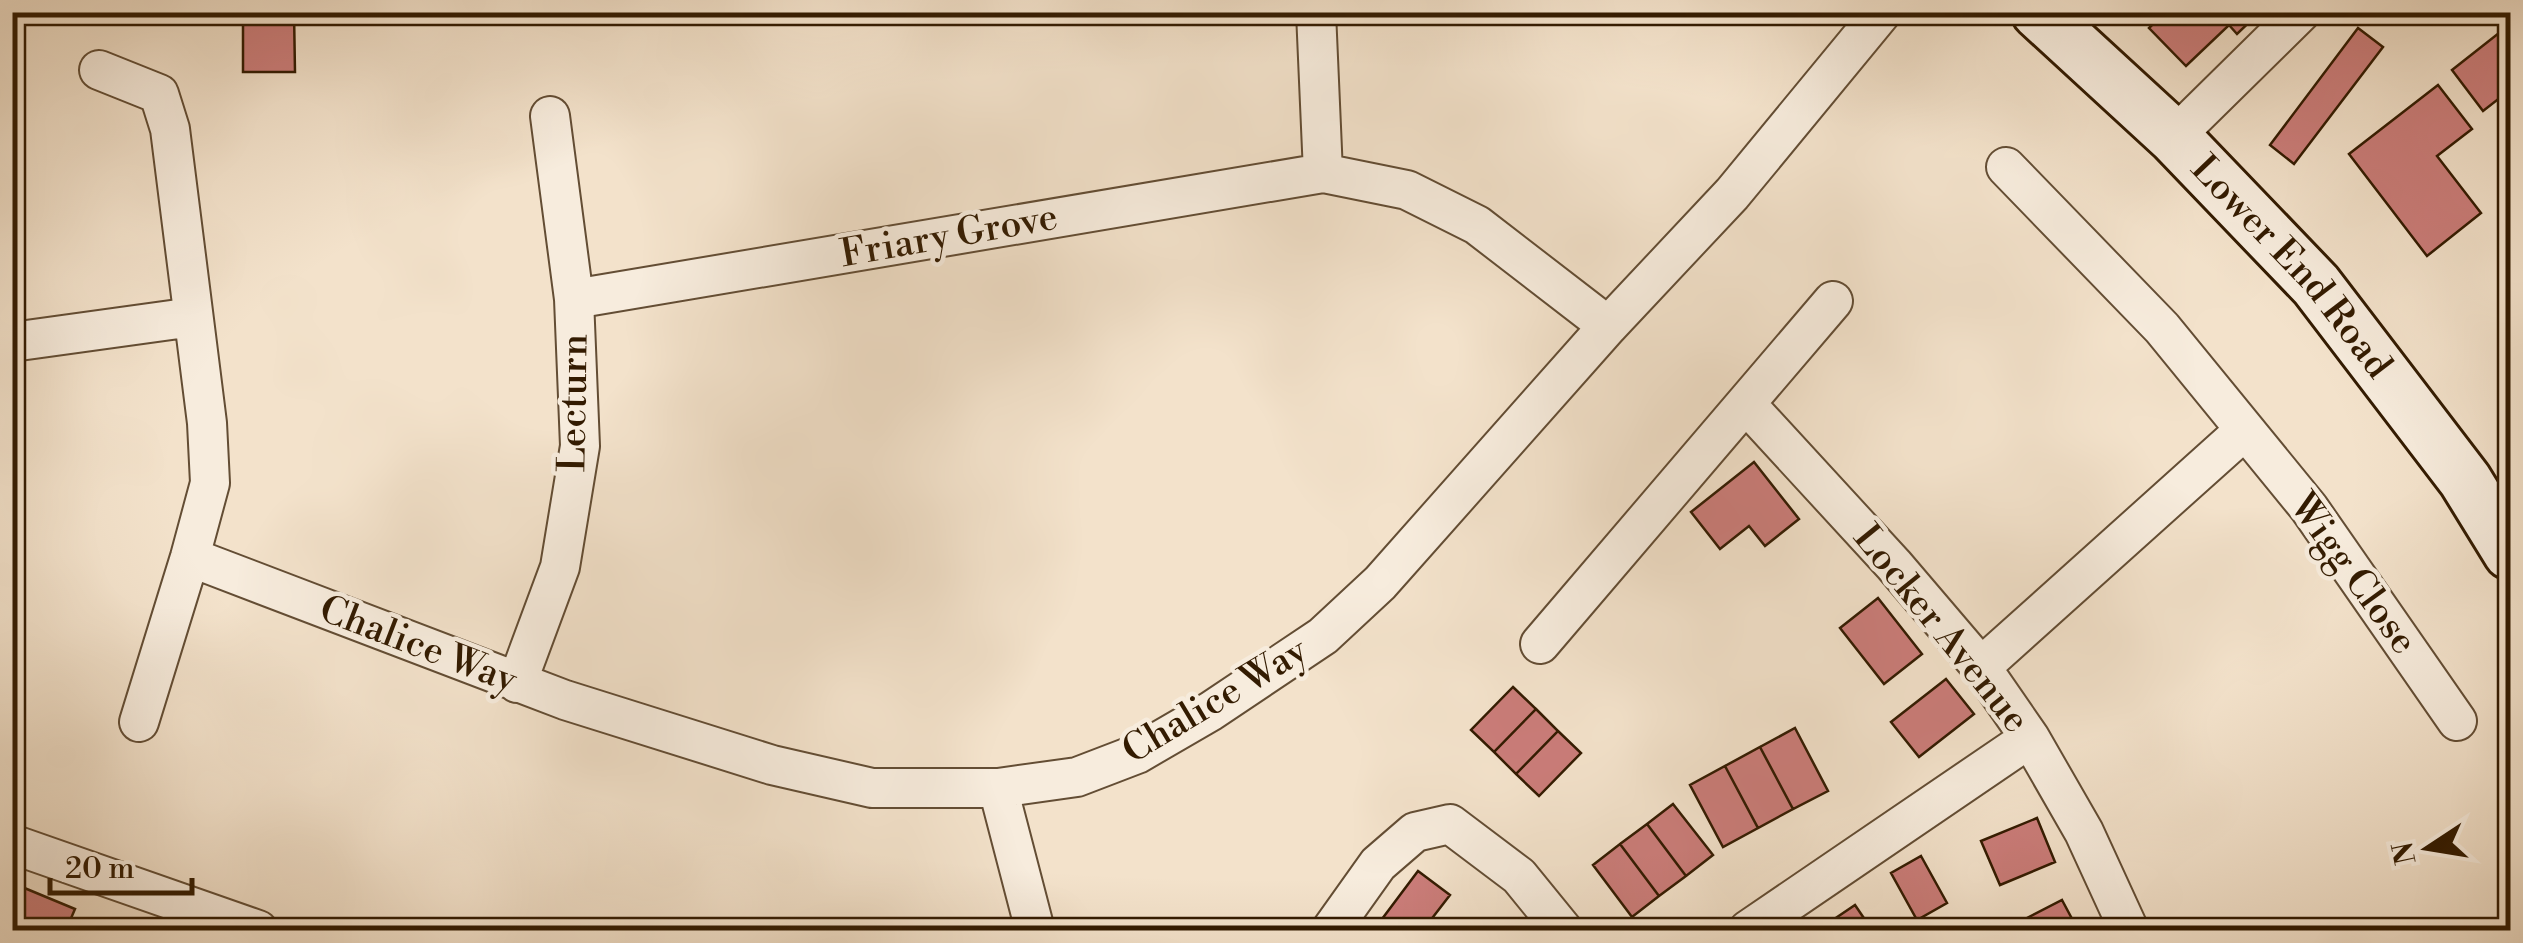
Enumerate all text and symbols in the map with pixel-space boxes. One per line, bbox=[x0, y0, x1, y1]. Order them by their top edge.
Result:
street label: Lower End Road bbox=[2181, 146, 2402, 388]
street label: Friary Grove bbox=[837, 194, 1061, 278]
street label: Lecturn bbox=[549, 333, 599, 473]
street label: Wigg Close bbox=[2278, 484, 2427, 664]
street label: Locker Avenue bbox=[1843, 516, 2039, 742]
street label: Chalice Way bbox=[313, 586, 524, 704]
street label: Chalice Way bbox=[1114, 627, 1316, 775]
north arrow bbox=[2378, 798, 2478, 898]
scale bar bbox=[50, 833, 192, 895]
text: N bbox=[2386, 838, 2424, 867]
text: 20 m bbox=[65, 850, 134, 888]

